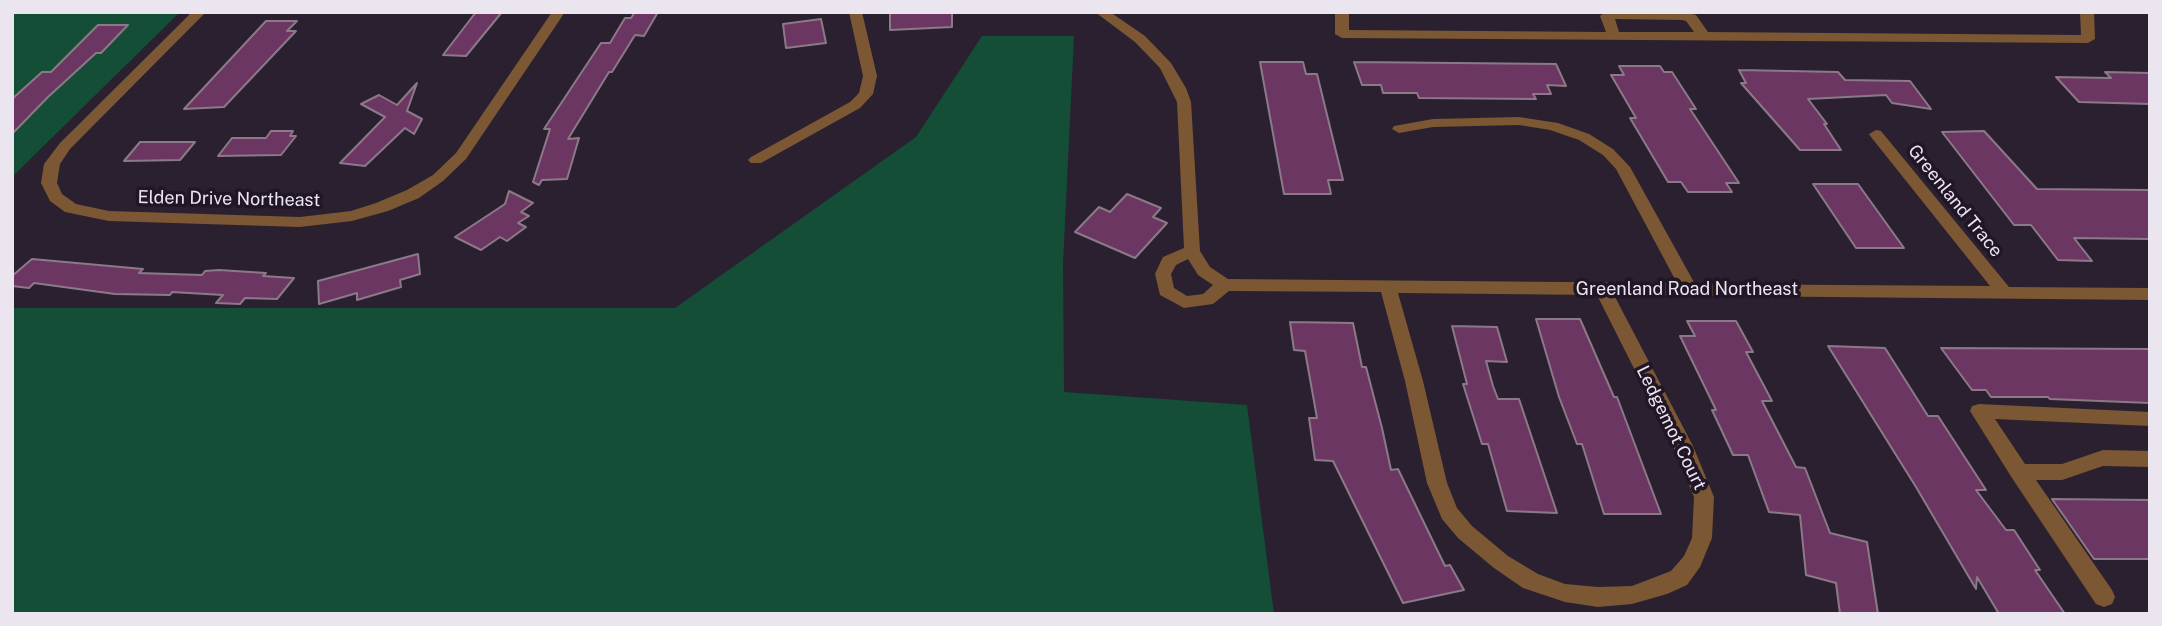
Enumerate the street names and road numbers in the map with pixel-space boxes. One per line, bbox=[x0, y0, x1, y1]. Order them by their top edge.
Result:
street label: Greenland Trace bbox=[1903, 140, 2007, 262]
street label: Elden Drive Northeast bbox=[137, 187, 321, 211]
street label: Greenland Road Northeast bbox=[1576, 278, 1798, 300]
street label: Ledgemot Court bbox=[1632, 362, 1710, 494]

